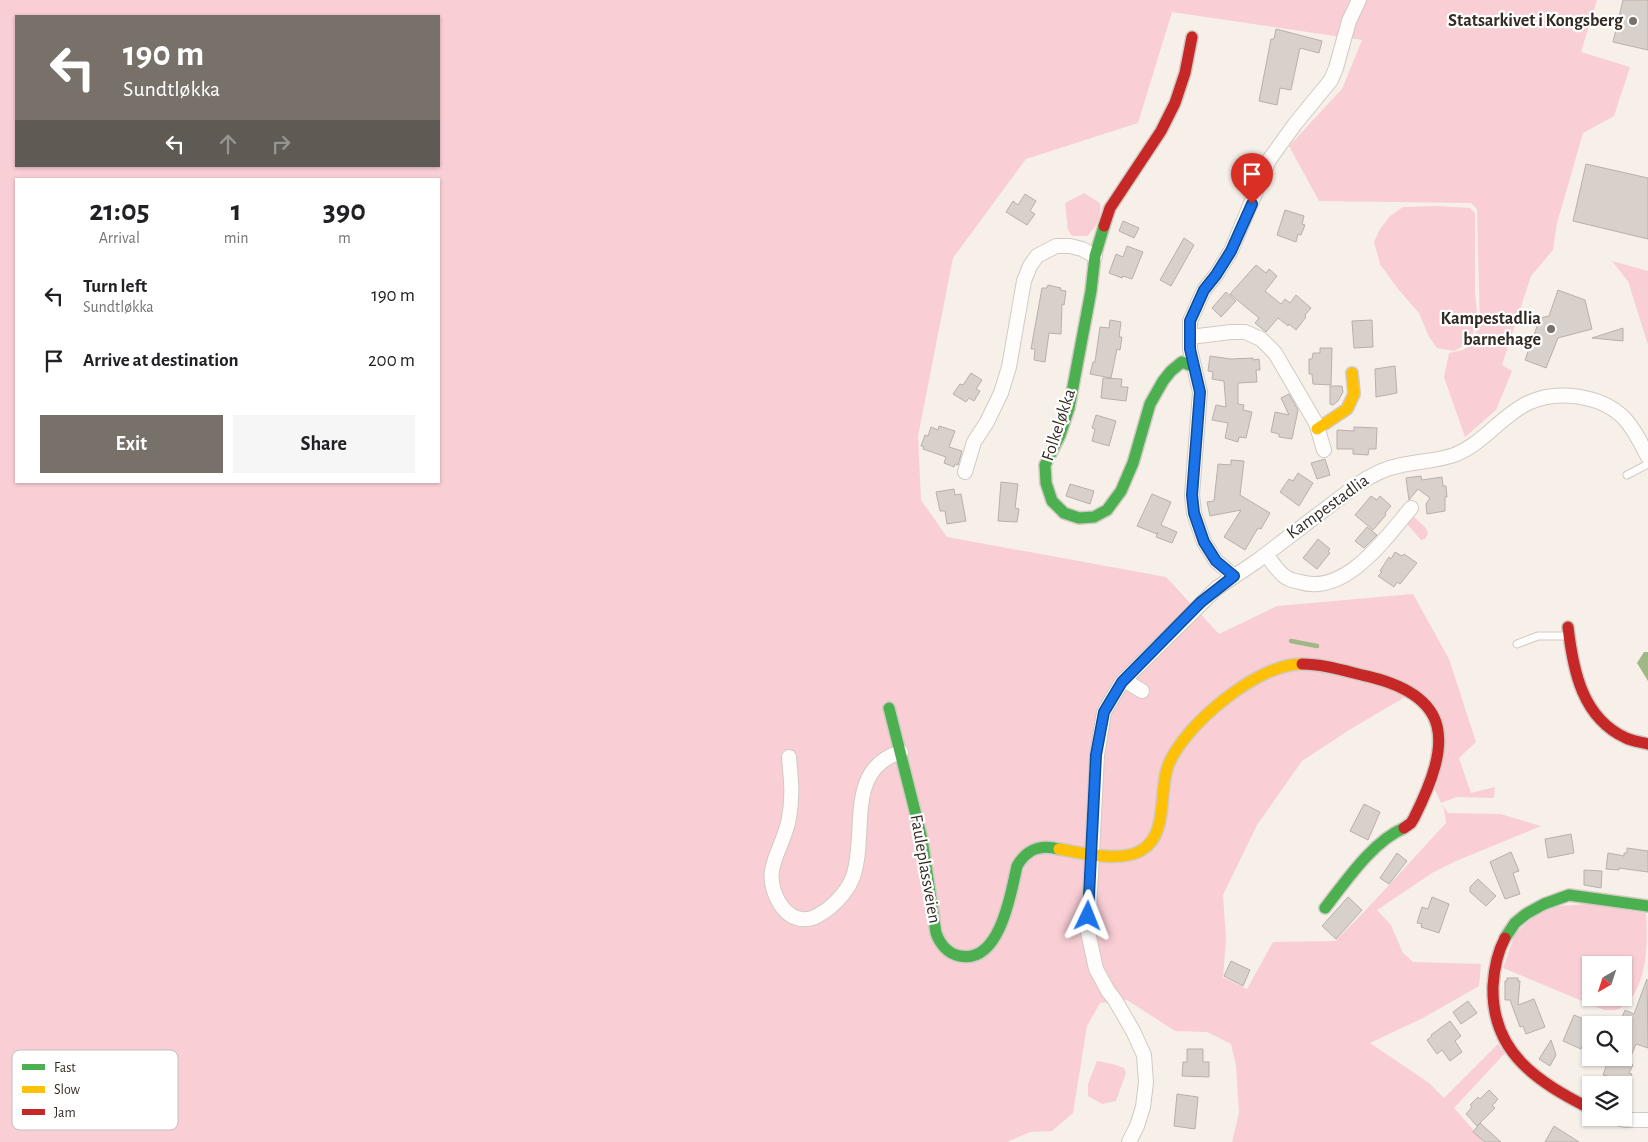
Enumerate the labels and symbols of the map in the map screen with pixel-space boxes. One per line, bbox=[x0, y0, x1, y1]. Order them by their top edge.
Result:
place label: Statsarkivet i Kongsberg bbox=[1448, 12, 1624, 30]
marker: Statsarkivet i Kongsberg bbox=[1627, 15, 1639, 27]
pin bbox=[1231, 153, 1273, 204]
place label: Kampestadlia barnehage bbox=[1441, 310, 1541, 349]
marker: Kampestadlia barnehage bbox=[1545, 323, 1557, 335]
street label: Folkeløkka bbox=[1039, 387, 1079, 463]
street label: Kampestadlia bbox=[1284, 471, 1372, 543]
street label: Fauleplassveien bbox=[907, 813, 943, 925]
position arrow bbox=[1061, 889, 1113, 941]
north arrow bbox=[1582, 956, 1632, 1006]
legend bbox=[12, 1050, 178, 1130]
text: Fast bbox=[54, 1061, 76, 1075]
text: Slow bbox=[54, 1083, 81, 1097]
text: Jam bbox=[54, 1106, 76, 1120]

